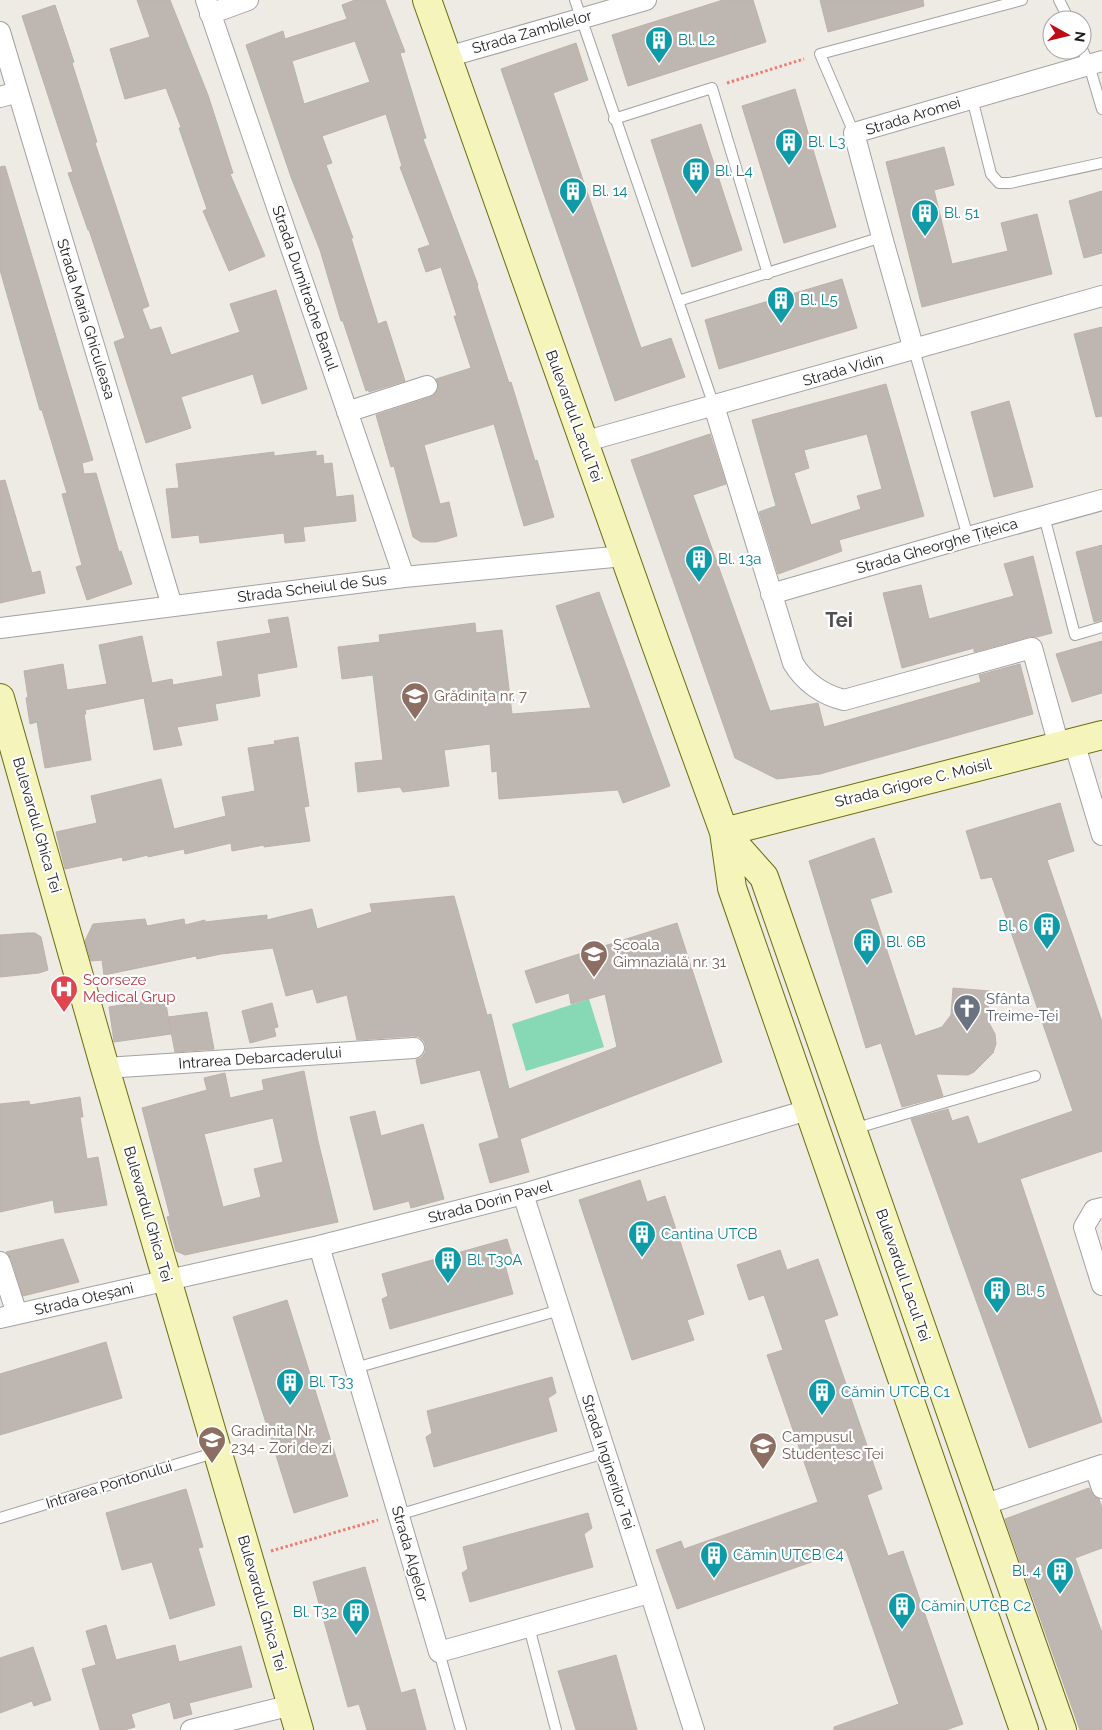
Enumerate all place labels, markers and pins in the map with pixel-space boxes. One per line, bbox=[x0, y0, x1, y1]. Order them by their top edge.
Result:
building icon: Bl. L2 bbox=[644, 25, 674, 64]
place label: Bl. L2 bbox=[678, 31, 715, 49]
building icon: Bl. L3 bbox=[774, 127, 804, 166]
place label: Bl. L3 bbox=[808, 133, 846, 151]
building icon: Bl. L4 bbox=[681, 156, 711, 195]
place label: Bl. L4 bbox=[715, 162, 753, 180]
building icon: Bl. 14 bbox=[558, 176, 588, 215]
place label: Bl. 14 bbox=[592, 182, 627, 200]
building icon: Bl. 51 bbox=[910, 198, 940, 237]
place label: Bl. 51 bbox=[944, 204, 980, 222]
building icon: Bl. L5 bbox=[766, 285, 796, 324]
place label: Bl. L5 bbox=[800, 291, 838, 309]
building icon: Bl. 13a bbox=[684, 544, 714, 583]
place label: Bl. 13a bbox=[718, 550, 761, 568]
school or university icon: Grădinița nr. 7 bbox=[400, 681, 430, 720]
place label: Grădinița nr. 7 bbox=[434, 687, 527, 705]
building icon: Bl. 6 bbox=[1032, 911, 1062, 950]
place label: Bl. 6 bbox=[998, 917, 1028, 935]
building icon: Bl. 6B bbox=[852, 927, 882, 966]
place label: Bl. 6B bbox=[886, 933, 926, 951]
place label: Școala Gimnazială nr. 31 bbox=[613, 936, 727, 971]
school or university icon: Școala Gimnazială nr. 31 bbox=[579, 939, 609, 978]
place label: Scorseze Medical Grup bbox=[83, 971, 175, 1006]
hospital icon: Scorseze Medical Grup bbox=[49, 974, 79, 1013]
place label: Sfânta Treime-Tei bbox=[986, 990, 1058, 1025]
church icon: Sfânta Treime-Tei bbox=[952, 993, 982, 1032]
building icon: Cantina UTCB bbox=[627, 1219, 657, 1258]
place label: Cantina UTCB bbox=[661, 1225, 758, 1243]
building icon: Bl. T30A bbox=[433, 1245, 463, 1284]
place label: Bl. T30A bbox=[467, 1251, 523, 1269]
building icon: Bl. 5 bbox=[982, 1275, 1012, 1314]
place label: Bl. 5 bbox=[1016, 1281, 1045, 1299]
building icon: Bl. T33 bbox=[275, 1367, 305, 1406]
place label: Bl. T33 bbox=[309, 1373, 353, 1391]
building icon: Cămin UTCB C1 bbox=[807, 1377, 837, 1416]
place label: Cămin UTCB C1 bbox=[841, 1383, 951, 1401]
place label: Gradinita Nr. 234 - Zori de zi bbox=[231, 1422, 332, 1457]
school or university icon: Gradinita Nr. 234 - Zori de zi bbox=[197, 1425, 227, 1464]
place label: Campusul Studențesc Tei bbox=[782, 1428, 884, 1463]
school or university icon: Campusul Studențesc Tei bbox=[748, 1431, 778, 1470]
building icon: Cămin UTCB C4 bbox=[699, 1540, 729, 1579]
place label: Cămin UTCB C4 bbox=[733, 1546, 844, 1564]
building icon: Bl. 4 bbox=[1045, 1556, 1075, 1595]
place label: Bl. 4 bbox=[1012, 1562, 1041, 1580]
building icon: Cămin UTCB C2 bbox=[887, 1591, 917, 1630]
building icon: Bl. T32 bbox=[341, 1597, 371, 1636]
place label: Cămin UTCB C2 bbox=[921, 1597, 1032, 1615]
place label: Bl. T32 bbox=[293, 1603, 337, 1621]

